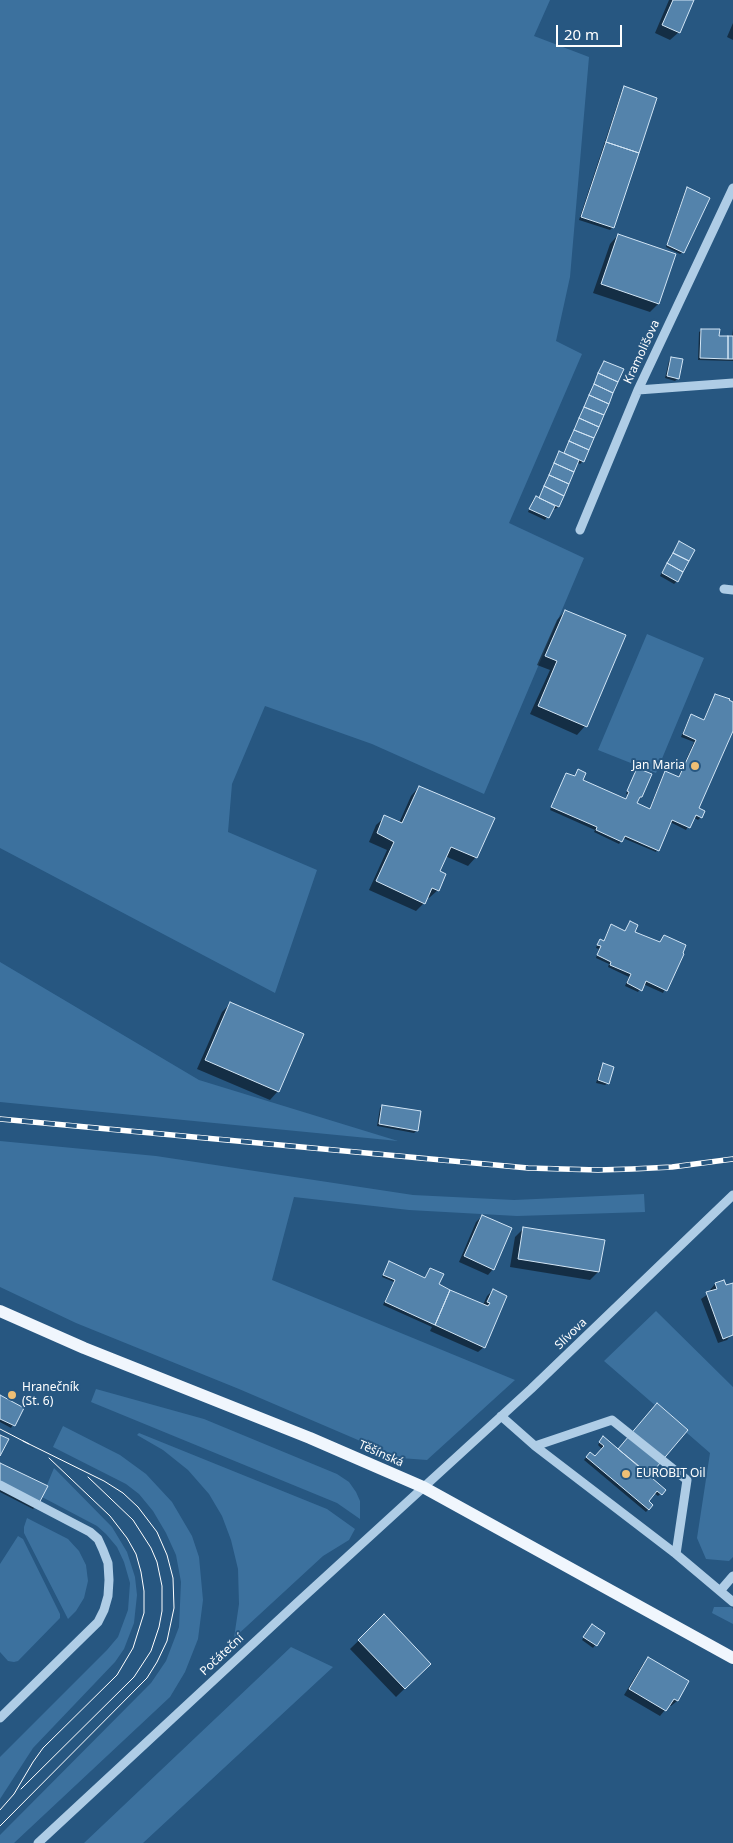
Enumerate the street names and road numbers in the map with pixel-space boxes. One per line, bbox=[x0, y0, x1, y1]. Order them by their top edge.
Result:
street label: Kramolišova bbox=[621, 318, 663, 386]
street label: Slívova bbox=[552, 1315, 590, 1353]
street label: Těšínská bbox=[356, 1438, 406, 1470]
street label: Počáteční bbox=[197, 1631, 247, 1679]

